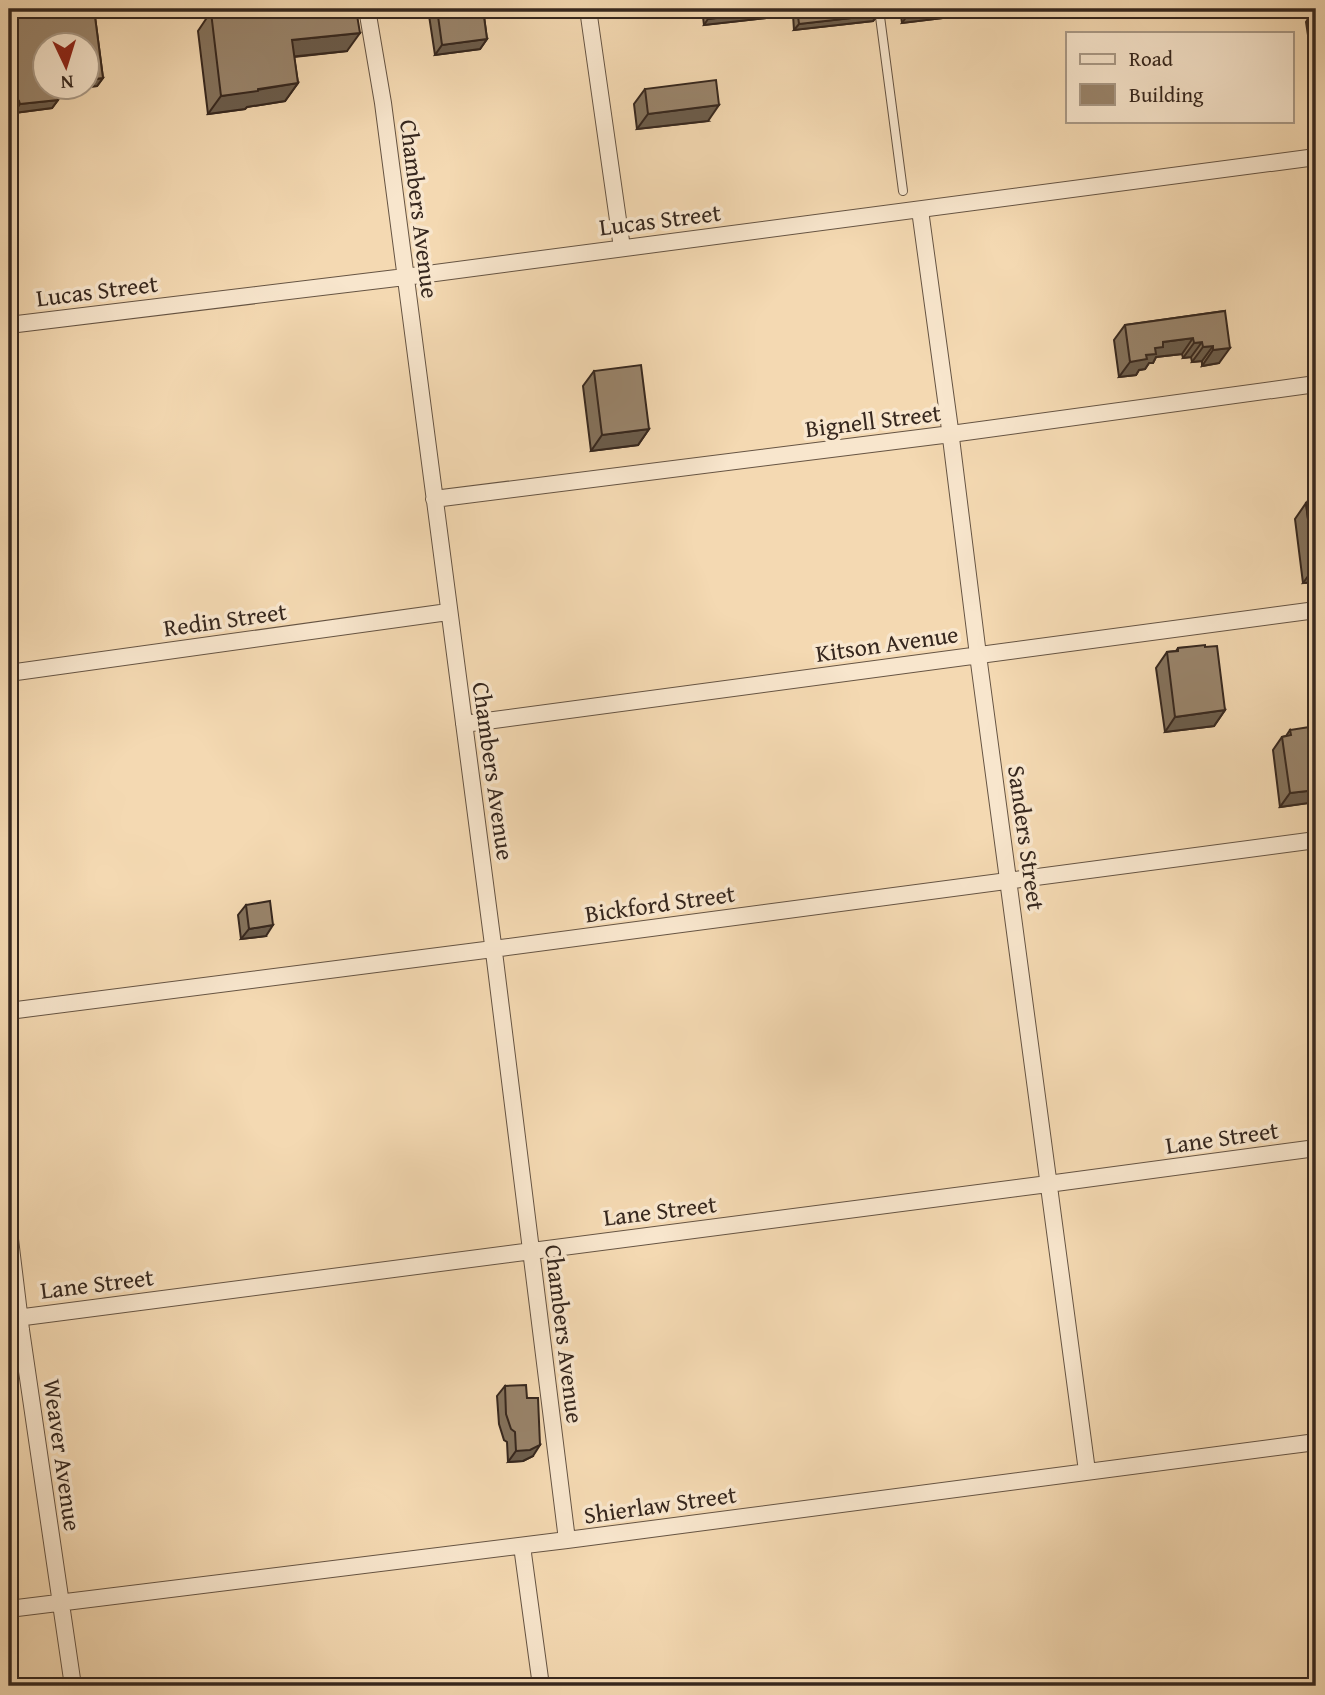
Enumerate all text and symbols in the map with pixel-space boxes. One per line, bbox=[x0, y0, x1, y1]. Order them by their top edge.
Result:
north arrow bbox=[32, 32, 102, 102]
legend bbox=[1066, 32, 1294, 122]
text: Road bbox=[1129, 43, 1174, 74]
text: N bbox=[60, 69, 74, 97]
text: Building bbox=[1129, 79, 1204, 110]
street label: Chambers Avenue bbox=[391, 118, 448, 300]
street label: Lucas Street bbox=[597, 195, 723, 244]
street label: Lucas Street bbox=[34, 266, 160, 315]
street label: Bignell Street bbox=[803, 395, 943, 446]
street label: Redin Street bbox=[161, 593, 289, 645]
street label: Kitson Avenue bbox=[813, 616, 961, 671]
street label: Chambers Avenue bbox=[464, 680, 523, 862]
street label: Sanders Street bbox=[999, 763, 1054, 913]
street label: Bickford Street bbox=[583, 876, 738, 931]
street label: Lane Street bbox=[1163, 1112, 1281, 1163]
street label: Lane Street bbox=[601, 1186, 719, 1235]
street label: Chambers Avenue bbox=[536, 1243, 593, 1425]
street label: Lane Street bbox=[38, 1259, 156, 1308]
street label: Weaver Avenue bbox=[34, 1377, 90, 1533]
street label: Shierlaw Street bbox=[581, 1476, 739, 1533]

